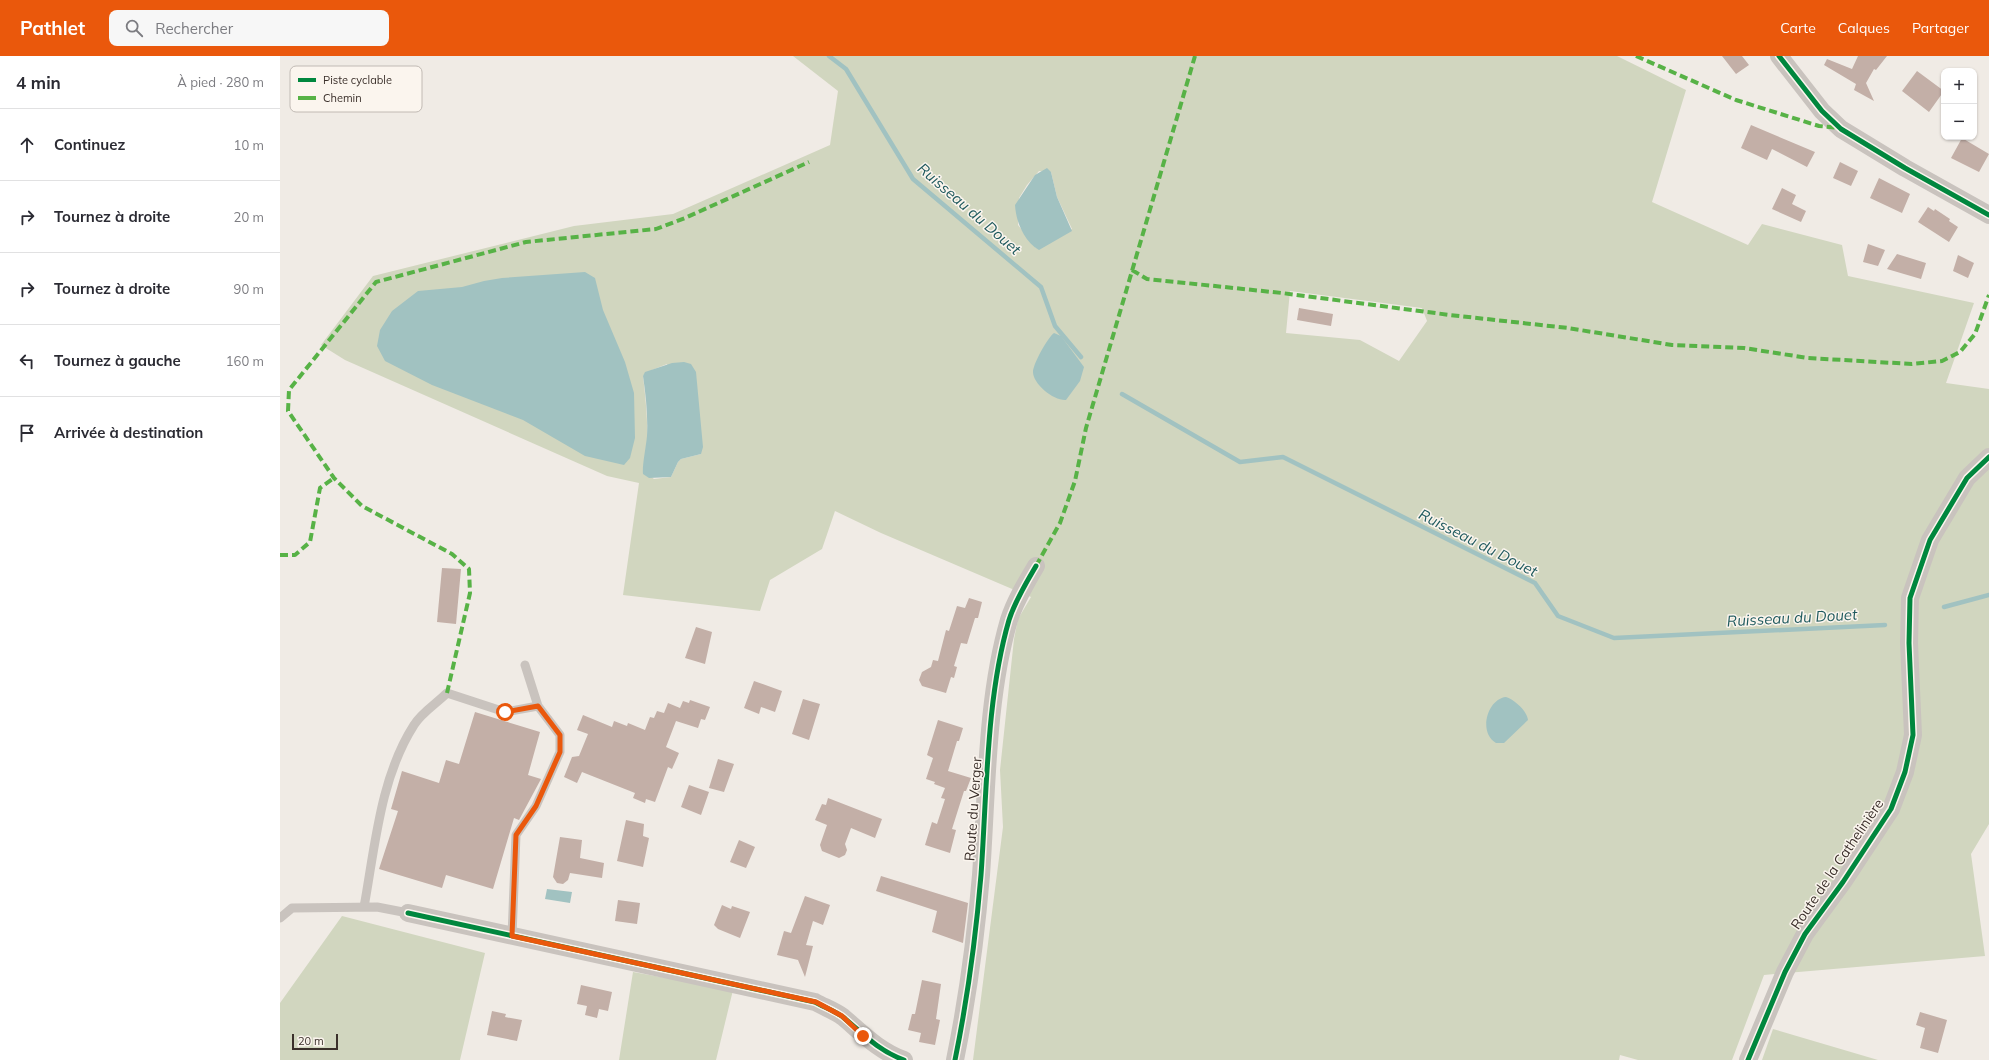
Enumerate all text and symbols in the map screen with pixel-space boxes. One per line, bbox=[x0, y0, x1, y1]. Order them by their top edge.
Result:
search box bbox=[109, 10, 389, 46]
text: Pathlet bbox=[20, 16, 85, 40]
icon: search bbox=[123, 17, 145, 39]
text: Rechercher bbox=[155, 19, 233, 38]
text: Carte bbox=[1780, 19, 1816, 37]
text: Calques bbox=[1838, 19, 1890, 37]
text: Partager bbox=[1912, 19, 1969, 37]
legend bbox=[290, 66, 422, 112]
map controls bbox=[1941, 68, 1977, 140]
button: + bbox=[1941, 68, 1977, 104]
text: 4 min bbox=[16, 72, 61, 93]
text: Piste cyclable bbox=[323, 73, 392, 87]
text: À pied · 280 m bbox=[177, 74, 264, 90]
text: Chemin bbox=[323, 91, 362, 105]
button: − bbox=[1941, 104, 1977, 140]
icon: ahead bbox=[16, 134, 38, 156]
text: Continuez bbox=[54, 135, 125, 154]
text: 10 m bbox=[234, 137, 264, 153]
water label: Ruisseau du Douet bbox=[914, 159, 1025, 259]
icon: right bbox=[16, 206, 38, 228]
text: Tournez à droite bbox=[54, 207, 170, 226]
text: 20 m bbox=[234, 209, 264, 225]
icon: right bbox=[16, 278, 38, 300]
text: Tournez à droite bbox=[54, 279, 170, 298]
text: 90 m bbox=[234, 281, 264, 297]
icon: left bbox=[16, 350, 38, 372]
text: Tournez à gauche bbox=[54, 351, 181, 370]
text: 160 m bbox=[226, 353, 264, 369]
icon: arrive bbox=[16, 422, 38, 444]
text: Arrivée à destination bbox=[54, 423, 203, 442]
water label: Ruisseau du Douet bbox=[1416, 504, 1541, 581]
water label: Ruisseau du Douet bbox=[1726, 605, 1858, 630]
route start bbox=[496, 703, 514, 721]
street label: Route du Verger bbox=[960, 755, 986, 862]
street label: Route de la Cathelinière bbox=[1787, 795, 1887, 933]
route end bbox=[854, 1027, 872, 1045]
scale bar bbox=[292, 1032, 338, 1051]
text: 20 m bbox=[298, 1034, 324, 1048]

